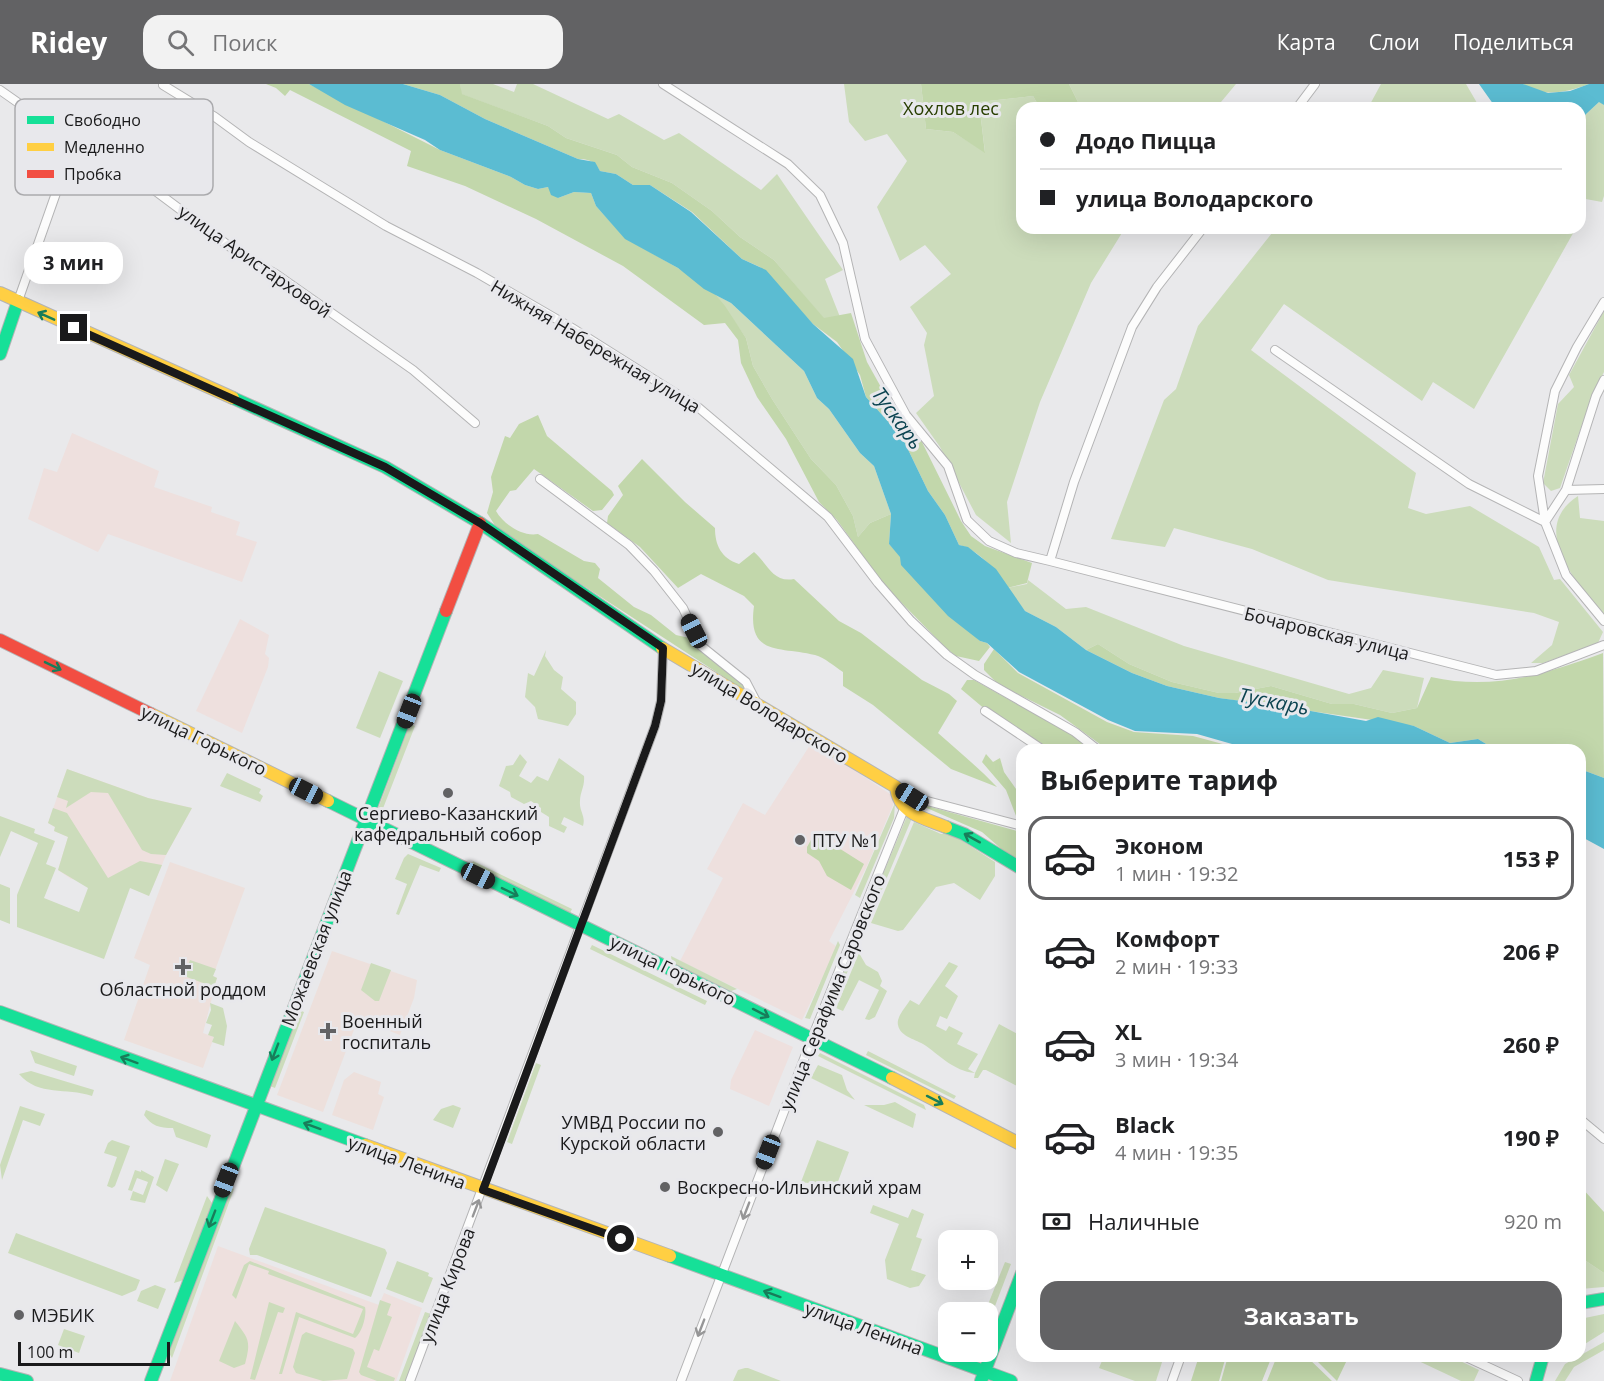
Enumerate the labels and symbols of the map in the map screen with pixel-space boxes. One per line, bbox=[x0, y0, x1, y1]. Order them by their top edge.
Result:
park label: Хохлов лес bbox=[903, 96, 999, 120]
legend bbox=[15, 99, 213, 195]
text: Свободно bbox=[64, 109, 141, 131]
text: Медленно bbox=[64, 136, 145, 158]
text: Пробка bbox=[64, 163, 122, 185]
street label: улица Аристарховой bbox=[174, 199, 336, 323]
callout: 3 мин bbox=[25, 241, 124, 283]
street label: Нижняя Набережная улица bbox=[487, 274, 705, 418]
one-way arrow bbox=[37, 309, 55, 320]
route end bbox=[60, 314, 87, 341]
water label: Тускарь bbox=[866, 381, 930, 455]
street label: Бочаровская улица bbox=[1242, 601, 1412, 665]
car bbox=[678, 611, 710, 651]
street label: улица Володарского bbox=[687, 656, 853, 768]
one-way arrow bbox=[43, 661, 61, 672]
water label: Тускарь bbox=[1237, 681, 1311, 721]
car bbox=[394, 691, 424, 731]
street label: улица Горького bbox=[137, 699, 271, 781]
car bbox=[286, 775, 326, 807]
car bbox=[892, 780, 932, 814]
marker: Сергиево-Казанский кафедральный собор bbox=[441, 786, 455, 800]
place label: Сергиево-Казанский кафедральный собор bbox=[354, 801, 542, 846]
place label: ПТУ №1 bbox=[812, 828, 879, 852]
one-way arrow bbox=[964, 832, 981, 844]
marker: ПТУ №1 bbox=[793, 833, 807, 847]
car bbox=[458, 860, 498, 892]
street label: Можаевская улица bbox=[275, 867, 357, 1029]
street label: улица Серафима Саровского bbox=[774, 871, 890, 1113]
one-way arrow bbox=[500, 886, 518, 898]
street label: улица Горького bbox=[606, 929, 740, 1011]
marker: Областной роддом bbox=[174, 958, 192, 976]
place label: Областной роддом bbox=[99, 977, 267, 1001]
one-way arrow bbox=[751, 1008, 769, 1020]
place label: Военный госпиталь bbox=[342, 1009, 431, 1054]
marker: Военный госпиталь bbox=[319, 1022, 337, 1040]
one-way arrow bbox=[269, 1042, 280, 1061]
one-way arrow bbox=[120, 1053, 139, 1064]
one-way arrow bbox=[926, 1095, 944, 1107]
place label: УМВД России по Курской области bbox=[560, 1110, 706, 1155]
one-way arrow bbox=[303, 1120, 322, 1131]
marker: УМВД России по Курской области bbox=[711, 1125, 725, 1139]
street label: улица Ленина bbox=[345, 1130, 469, 1194]
car bbox=[753, 1132, 783, 1172]
car bbox=[211, 1160, 241, 1200]
place label: Воскресно-Ильинский храм bbox=[677, 1175, 922, 1199]
marker: Воскресно-Ильинский храм bbox=[658, 1180, 672, 1194]
one-way arrow bbox=[471, 1200, 482, 1218]
one-way arrow bbox=[740, 1201, 751, 1219]
one-way arrow bbox=[206, 1209, 217, 1228]
street label: улица Кирова bbox=[414, 1224, 480, 1346]
route start bbox=[607, 1225, 634, 1252]
one-way arrow bbox=[763, 1288, 781, 1299]
street label: улица Ленина bbox=[802, 1296, 926, 1360]
place label: МЭБИК bbox=[31, 1303, 94, 1327]
marker: МЭБИК bbox=[12, 1308, 26, 1322]
one-way arrow bbox=[694, 1318, 705, 1337]
scale bar bbox=[18, 1339, 170, 1366]

